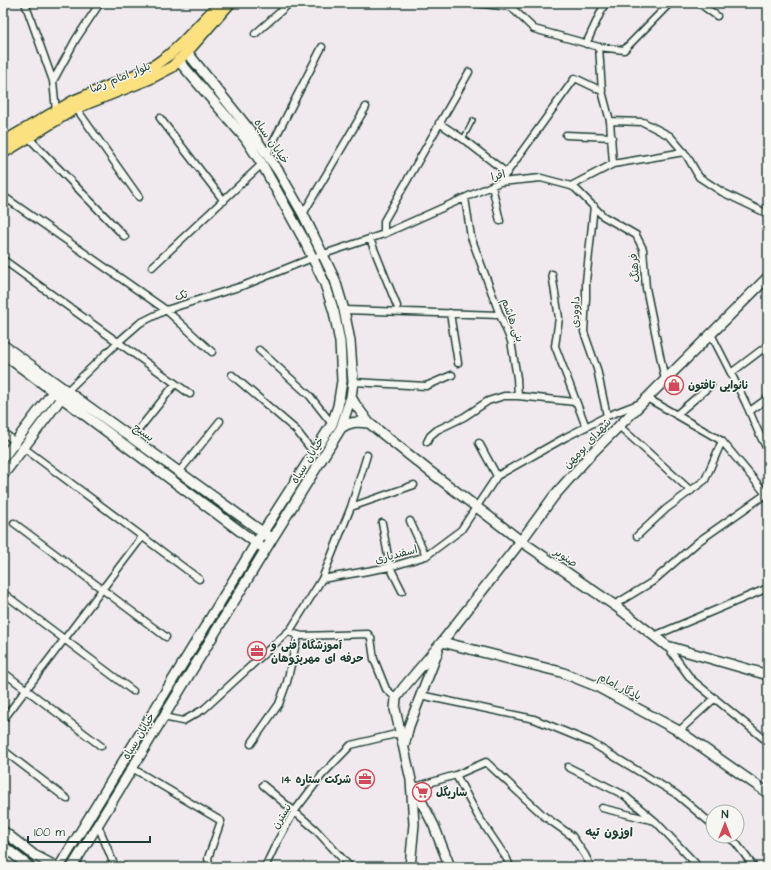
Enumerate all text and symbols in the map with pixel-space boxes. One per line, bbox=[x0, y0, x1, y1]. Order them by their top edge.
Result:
street label: بلوار امام رضا bbox=[88, 58, 153, 97]
street label: خیابان سپاه bbox=[251, 116, 293, 167]
street label: افرا bbox=[489, 166, 507, 185]
street label: فرهنگ bbox=[626, 253, 643, 283]
street label: تک bbox=[173, 286, 190, 305]
street label: بنی هاشم bbox=[497, 296, 527, 344]
street label: داوودی bbox=[567, 296, 584, 328]
shop icon: نانوایی تافتون bbox=[663, 374, 685, 396]
place label: نانوایی تافتون bbox=[688, 378, 749, 393]
street label: شهدای بومهن bbox=[560, 415, 615, 472]
street label: بسیج bbox=[130, 420, 157, 445]
street label: خیابان سپاه bbox=[287, 434, 328, 486]
street label: اسفندیاری bbox=[373, 542, 419, 567]
street label: صنوبر bbox=[550, 544, 580, 571]
place label: آموزشگاه فنی و حرفه ای مهرپژوهان bbox=[270, 638, 363, 666]
office icon: آموزشگاه فنی و حرفه ای مهرپژوهان bbox=[246, 640, 268, 662]
street label: یادگار امام bbox=[595, 669, 644, 705]
street label: خیابان سپاه bbox=[119, 710, 158, 762]
office icon: شرکت ستاره 14 bbox=[354, 768, 376, 790]
place label: شرکت ستاره 14 bbox=[282, 772, 351, 787]
supermarket icon: ساریگل bbox=[411, 781, 433, 803]
place label: ساریگل bbox=[436, 785, 467, 800]
street label: نسترن bbox=[268, 801, 295, 832]
north arrow bbox=[705, 804, 745, 844]
text: N bbox=[722, 807, 729, 822]
scale bar bbox=[28, 818, 150, 844]
text: 100 m bbox=[34, 824, 65, 841]
district label: اوزون تپه bbox=[585, 824, 633, 841]

